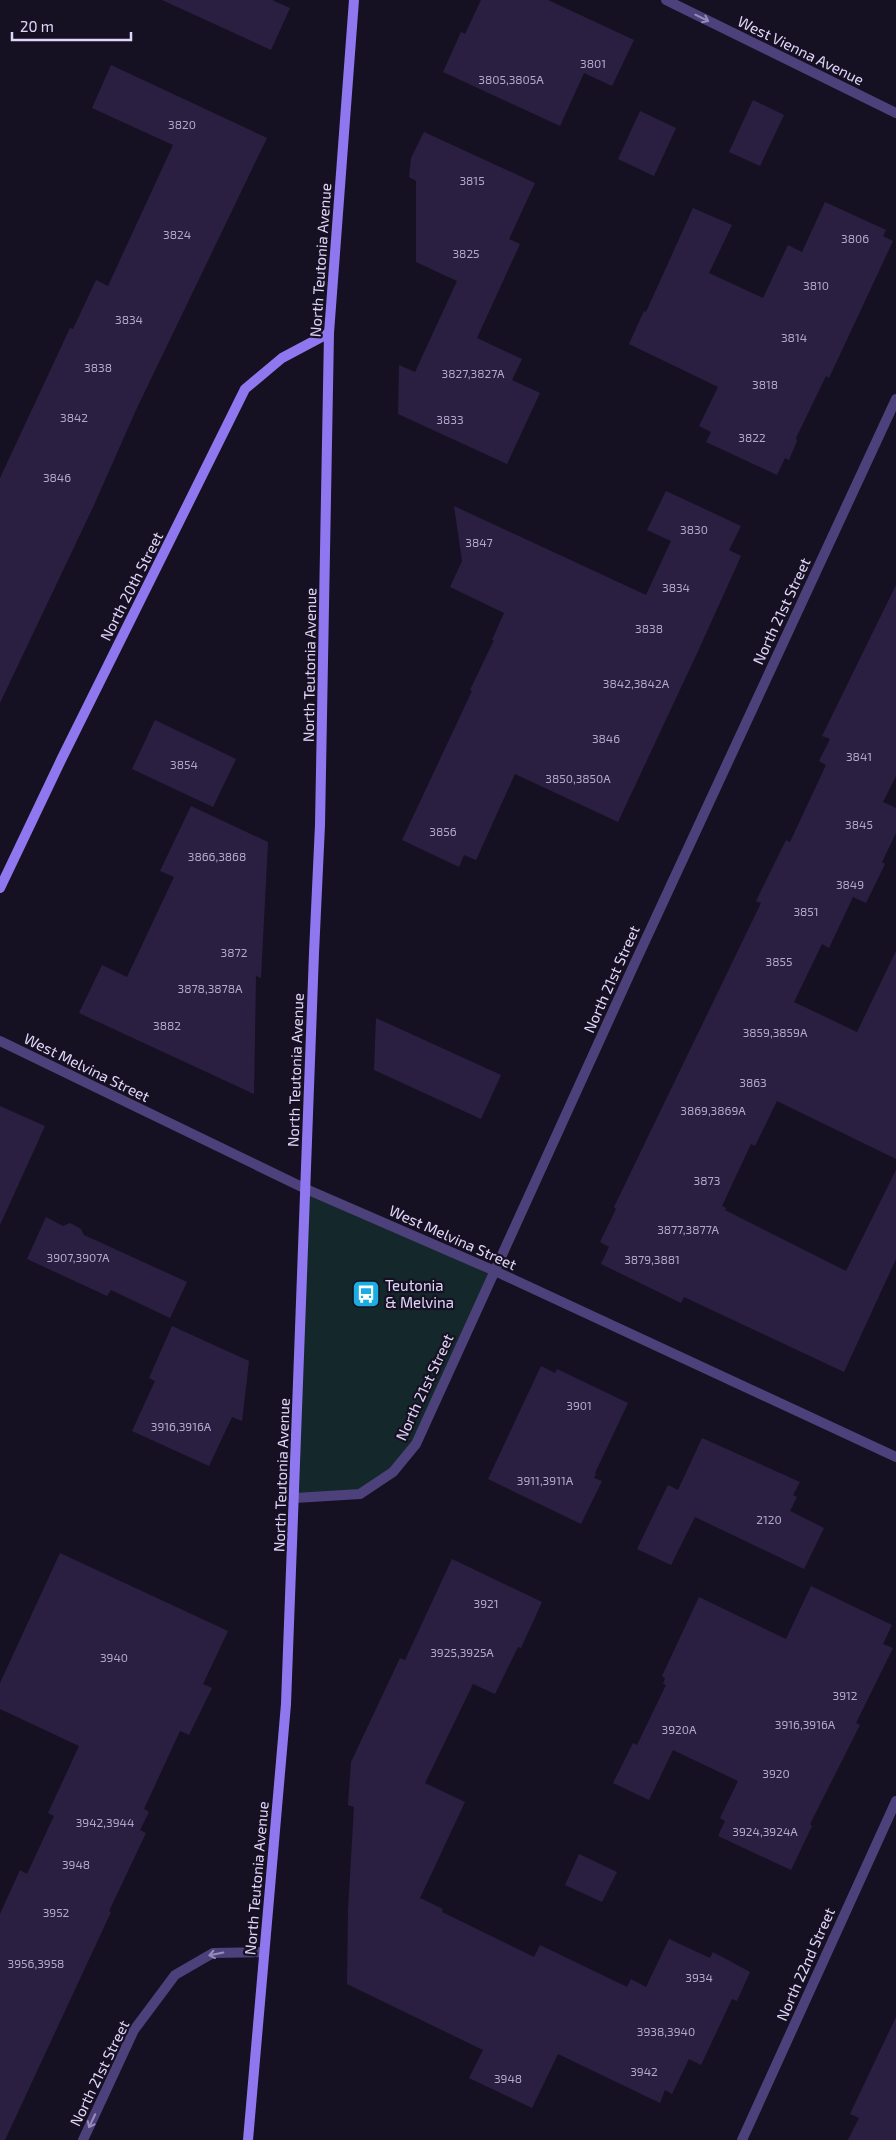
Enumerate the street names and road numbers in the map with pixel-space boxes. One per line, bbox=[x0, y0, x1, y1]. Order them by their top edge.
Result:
street label: West Vienna Avenue bbox=[735, 12, 867, 88]
street label: North Teutonia Avenue bbox=[306, 182, 334, 338]
street label: North 20th Street bbox=[96, 528, 166, 643]
street label: North 21st Street bbox=[748, 555, 814, 667]
street label: North Teutonia Avenue bbox=[299, 588, 319, 742]
street label: North 21st Street bbox=[579, 922, 643, 1035]
street label: North Teutonia Avenue bbox=[283, 993, 307, 1147]
street label: West Melvina Street bbox=[21, 1029, 153, 1105]
street label: West Melvina Street bbox=[386, 1201, 520, 1273]
street label: North 21st Street bbox=[391, 1331, 457, 1443]
street label: North Teutonia Avenue bbox=[269, 1398, 293, 1552]
street label: North Teutonia Avenue bbox=[240, 1800, 272, 1956]
street label: North 22nd Street bbox=[772, 1904, 838, 2023]
street label: North 21st Street bbox=[66, 2017, 133, 2129]

